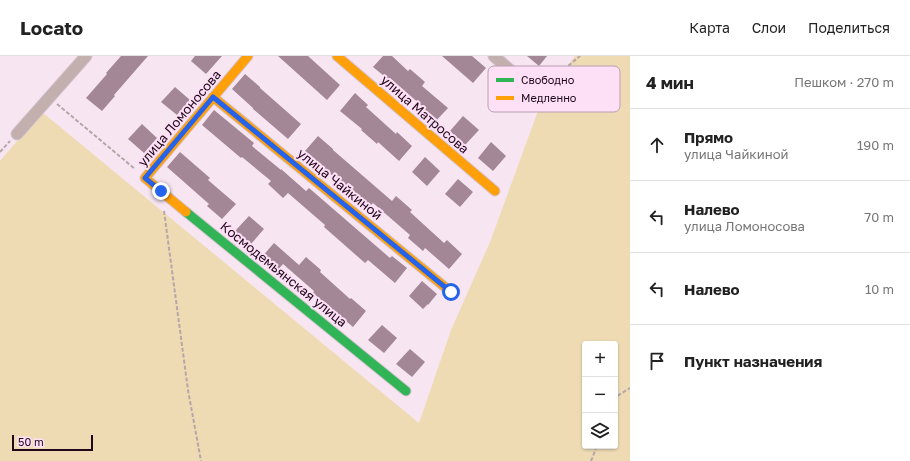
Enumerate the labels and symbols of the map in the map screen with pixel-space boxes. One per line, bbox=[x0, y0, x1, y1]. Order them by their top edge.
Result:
legend bbox=[488, 66, 620, 112]
street label: улица Ломоносова bbox=[134, 67, 224, 169]
street label: улица Матросова bbox=[378, 71, 472, 157]
text: Свободно bbox=[521, 73, 575, 86]
text: Медленно bbox=[521, 91, 577, 104]
street label: улица Чайкиной bbox=[294, 145, 386, 223]
route end bbox=[152, 182, 170, 200]
street label: Космодемьянская улица bbox=[217, 218, 351, 330]
route start bbox=[442, 283, 460, 301]
scale bar bbox=[12, 433, 93, 452]

